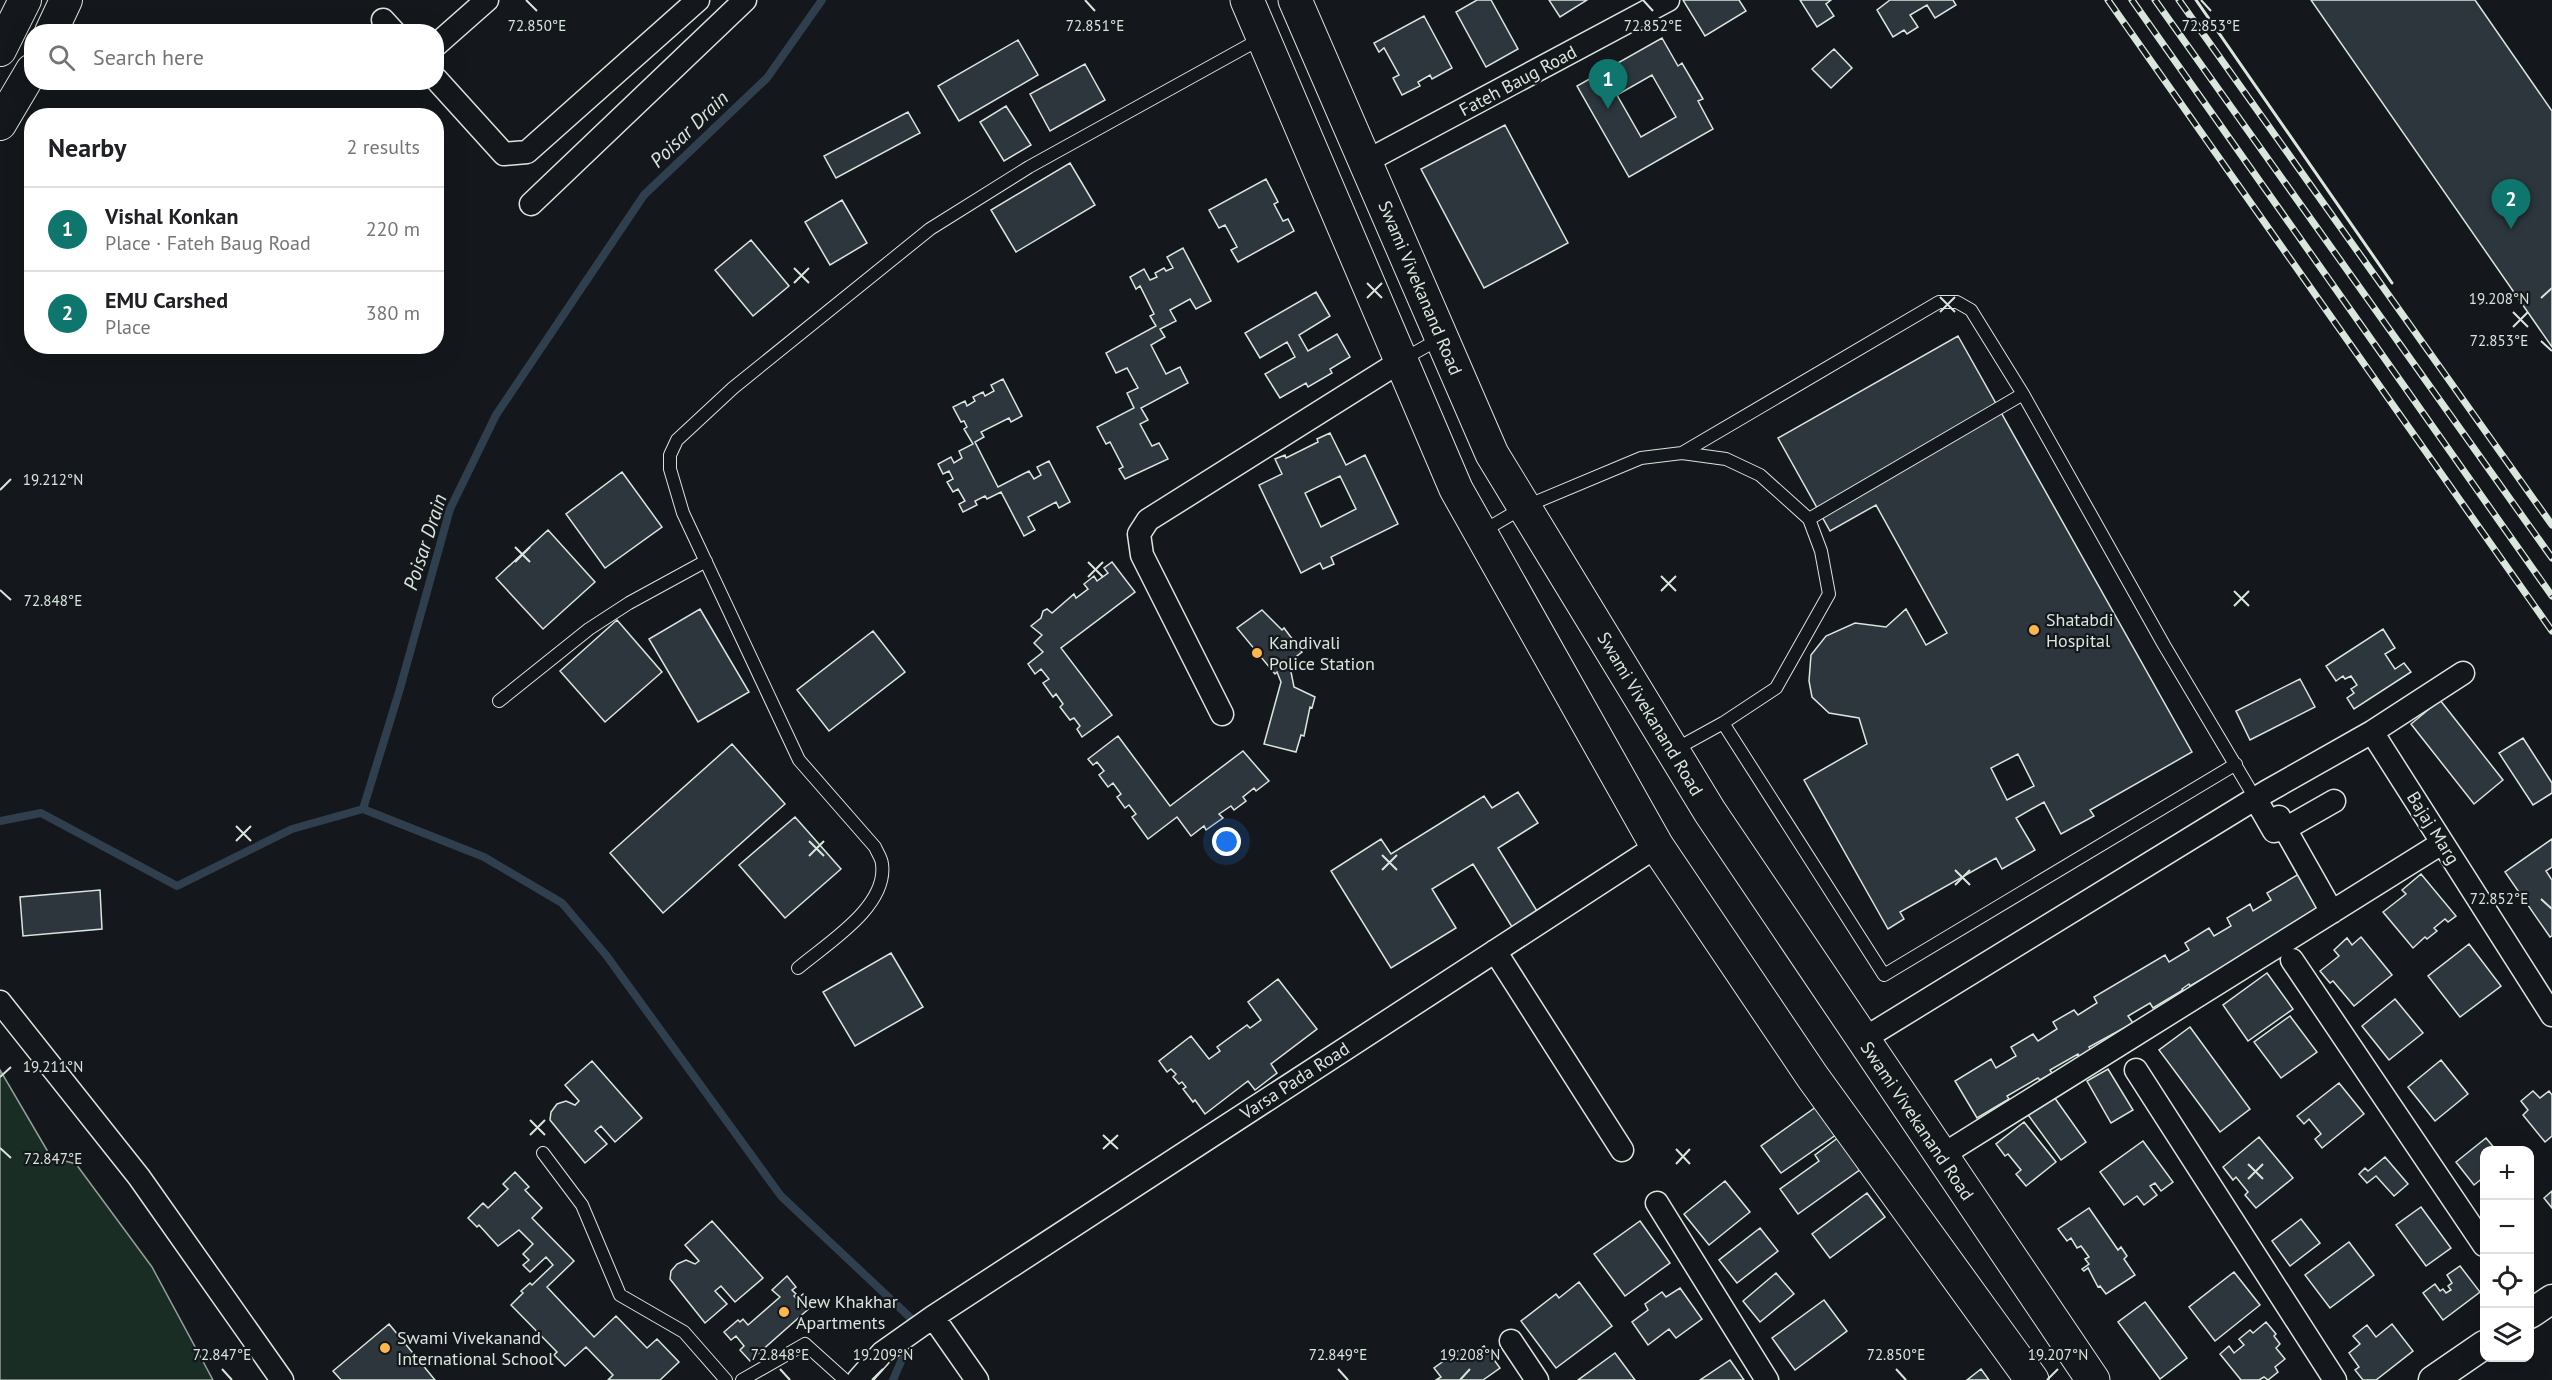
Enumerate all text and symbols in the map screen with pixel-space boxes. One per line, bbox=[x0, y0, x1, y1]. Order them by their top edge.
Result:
text: 72.850°E bbox=[508, 16, 566, 35]
text: 72.851°E bbox=[1066, 16, 1124, 35]
text: 72.852°E bbox=[1624, 16, 1682, 35]
text: 72.853°E bbox=[2182, 16, 2240, 35]
search box bbox=[24, 24, 444, 90]
street label: Fateh Baug Road bbox=[1455, 40, 1580, 121]
icon: search bbox=[45, 41, 78, 74]
text: Search here bbox=[93, 43, 204, 71]
pin: 1 bbox=[1588, 60, 1628, 109]
water label: Poisar Drain bbox=[644, 85, 734, 173]
text: Nearby bbox=[48, 131, 126, 164]
text: 2 results bbox=[347, 134, 420, 160]
pin: 2 bbox=[2492, 180, 2530, 229]
street label: Swami Vivekanand Road bbox=[1373, 197, 1468, 378]
text: Vishal Konkan bbox=[105, 202, 238, 230]
text: 1 bbox=[62, 216, 73, 242]
text: 220 m bbox=[366, 216, 420, 242]
text: Place · Fateh Baug Road bbox=[105, 230, 311, 256]
text: EMU Carshed bbox=[105, 286, 228, 314]
text: 19.208°N bbox=[2469, 289, 2529, 308]
text: 2 bbox=[62, 300, 73, 326]
text: 380 m bbox=[366, 300, 420, 326]
text: Place bbox=[105, 314, 151, 340]
text: 72.853°E bbox=[2470, 331, 2528, 350]
text: 19.212°N bbox=[23, 470, 83, 489]
water label: Poisar Drain bbox=[397, 491, 453, 593]
text: 72.848°E bbox=[24, 591, 82, 610]
place label: Shatabdi Hospital bbox=[2046, 608, 2114, 652]
marker: Shatabdi Hospital bbox=[2027, 623, 2041, 637]
street label: Swami Vivekanand Road bbox=[1592, 628, 1708, 800]
place label: Kandivali Police Station bbox=[1269, 631, 1375, 675]
marker: Kandivali Police Station bbox=[1250, 646, 1264, 660]
street label: Bajaj Marg bbox=[2402, 787, 2465, 868]
your location bbox=[1212, 827, 1241, 856]
text: 72.852°E bbox=[2470, 889, 2528, 908]
street label: Varsa Pada Road bbox=[1235, 1037, 1354, 1125]
street label: Swami Vivekanand Road bbox=[1856, 1037, 1979, 1205]
text: 19.211°N bbox=[23, 1057, 83, 1076]
map controls bbox=[2480, 1146, 2534, 1362]
button: + bbox=[2480, 1146, 2534, 1200]
text: 72.847°E bbox=[24, 1149, 82, 1168]
button: − bbox=[2480, 1200, 2534, 1254]
button: locate bbox=[2480, 1254, 2534, 1308]
place label: New Khakhar Apartments bbox=[796, 1290, 898, 1334]
marker: New Khakhar Apartments bbox=[777, 1305, 791, 1319]
button: layers bbox=[2480, 1308, 2534, 1362]
place label: Swami Vivekanand International School bbox=[397, 1326, 554, 1370]
marker: Swami Vivekanand International School bbox=[378, 1341, 392, 1355]
text: 72.847°E bbox=[193, 1345, 251, 1364]
text: 72.848°E bbox=[751, 1345, 809, 1364]
text: 19.209°N bbox=[853, 1345, 913, 1364]
text: 72.849°E bbox=[1309, 1345, 1367, 1364]
text: 19.208°N bbox=[1440, 1345, 1500, 1364]
text: 72.850°E bbox=[1867, 1345, 1925, 1364]
text: 19.207°N bbox=[2028, 1345, 2088, 1364]

